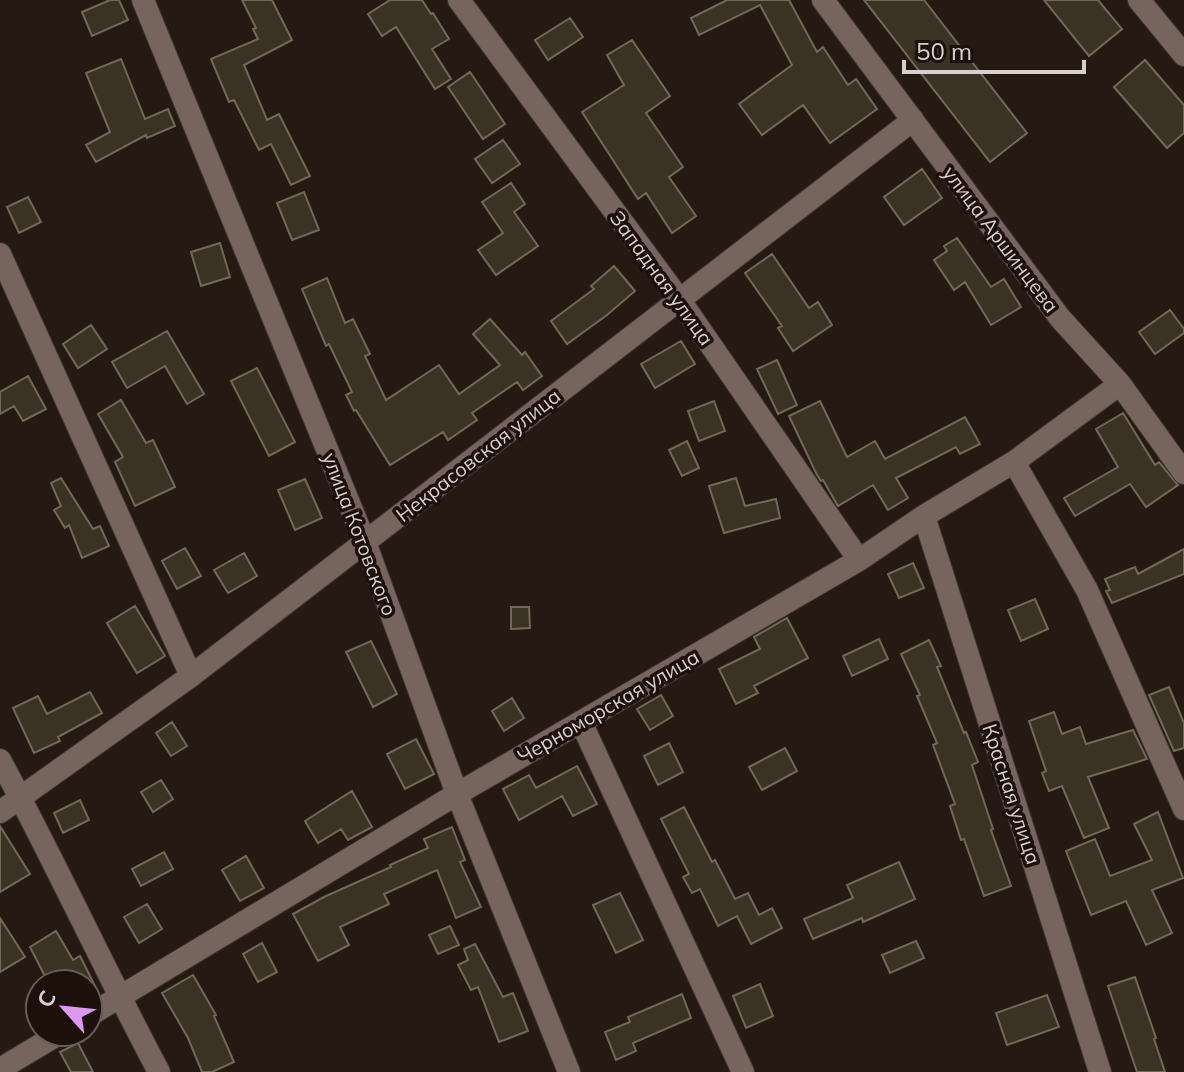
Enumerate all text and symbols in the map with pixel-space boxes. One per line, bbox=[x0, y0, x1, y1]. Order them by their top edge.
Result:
scale bar bbox=[904, 24, 1084, 74]
text: 50 m bbox=[916, 36, 972, 66]
street label: улица Аршинцева bbox=[938, 161, 1064, 317]
street label: Западная улица bbox=[605, 206, 719, 350]
street label: Некрасовская улица bbox=[391, 383, 565, 527]
street label: улица Котовского bbox=[317, 449, 403, 619]
street label: Черноморская улица bbox=[513, 644, 703, 768]
street label: Красная улица bbox=[978, 721, 1046, 867]
north arrow bbox=[24, 968, 104, 1048]
text: С bbox=[30, 986, 62, 1012]

